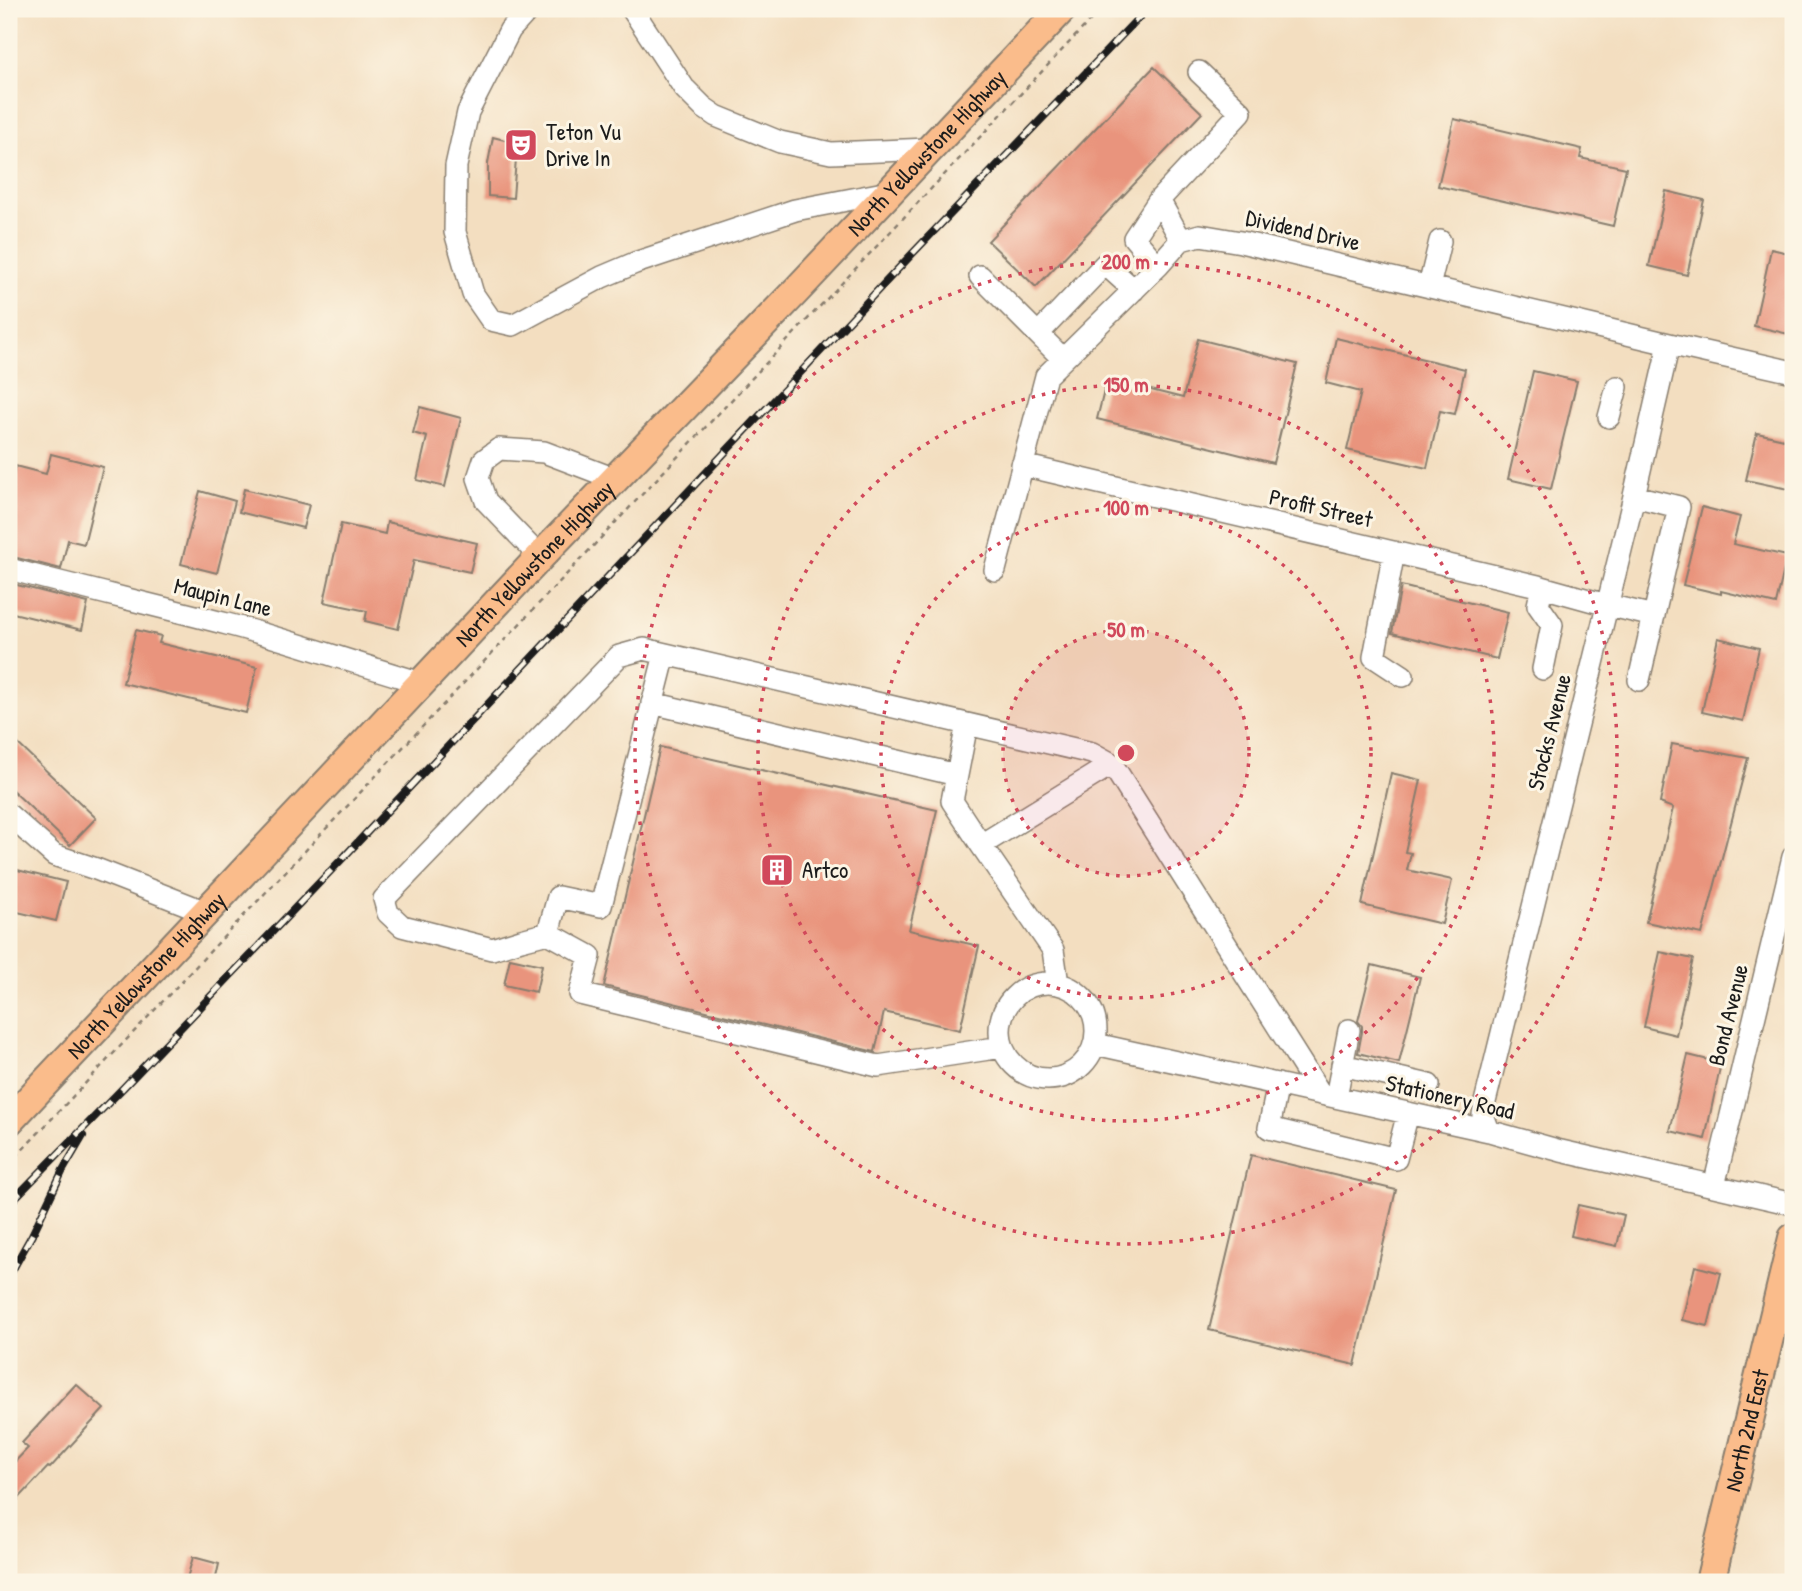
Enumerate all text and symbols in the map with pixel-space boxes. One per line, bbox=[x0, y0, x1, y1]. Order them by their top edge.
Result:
street label: North Yellowstone Highway bbox=[840, 62, 1013, 242]
place label: Teton Vu Drive In bbox=[546, 116, 621, 173]
theatre icon: Teton Vu Drive In bbox=[502, 126, 540, 164]
street label: Dividend Drive bbox=[1243, 201, 1363, 258]
text: 200 m bbox=[1102, 247, 1150, 276]
text: 150 m bbox=[1103, 370, 1149, 399]
street label: North Yellowstone Highway bbox=[447, 473, 621, 653]
street label: Profit Street bbox=[1266, 481, 1377, 535]
text: 100 m bbox=[1103, 493, 1149, 522]
street label: Maupin Lane bbox=[171, 569, 275, 624]
text: 50 m bbox=[1107, 615, 1145, 644]
street label: Stocks Avenue bbox=[1519, 671, 1578, 793]
centre of rings bbox=[1114, 741, 1138, 765]
building icon: Artco bbox=[758, 851, 796, 889]
place label: Artco bbox=[802, 854, 848, 885]
street label: North Yellowstone Highway bbox=[60, 885, 232, 1065]
street label: Bond Avenue bbox=[1700, 961, 1755, 1069]
street label: Stationery Road bbox=[1383, 1067, 1517, 1126]
street label: North 2nd East bbox=[1716, 1365, 1776, 1494]

